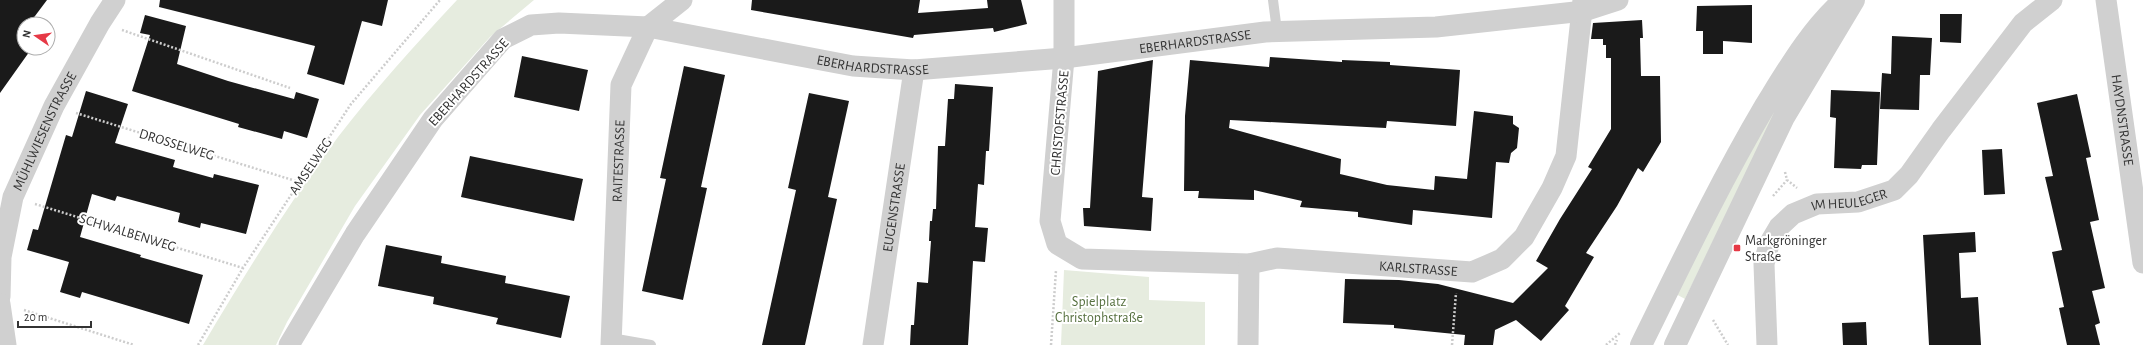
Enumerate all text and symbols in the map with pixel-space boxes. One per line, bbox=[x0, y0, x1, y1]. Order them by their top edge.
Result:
north arrow bbox=[16, 16, 56, 56]
street label: EBERHARDSTRASSE bbox=[1138, 28, 1252, 56]
text: N bbox=[21, 29, 33, 39]
street label: EBERHARDSTRASSE bbox=[426, 36, 512, 129]
street label: EBERHARDSTRASSE bbox=[815, 53, 929, 78]
street label: MÜHLWIESENSTRASSE bbox=[11, 70, 79, 193]
street label: CHRISTOFSTRASSE bbox=[1048, 70, 1072, 176]
street label: HAYDNSTRASSE bbox=[2109, 73, 2135, 167]
street label: RAITESTRASSE bbox=[610, 120, 628, 202]
street label: DROSSELWEG bbox=[137, 127, 216, 163]
street label: AMSELWEG bbox=[287, 136, 335, 197]
street label: EUGENSTRASSE bbox=[881, 162, 908, 253]
street label: IM HEULEGER bbox=[1809, 187, 1889, 214]
street label: SCHWALBENWEG bbox=[78, 212, 178, 254]
place label: Markgröninger Straße bbox=[1745, 234, 1827, 264]
marker: Markgröninger Straße bbox=[1732, 243, 1742, 253]
street label: KARLSTRASSE bbox=[1378, 259, 1458, 279]
park label: Spielplatz Christophstraße bbox=[1055, 295, 1143, 325]
scale bar bbox=[18, 303, 91, 329]
text: 20 m bbox=[24, 311, 47, 323]

